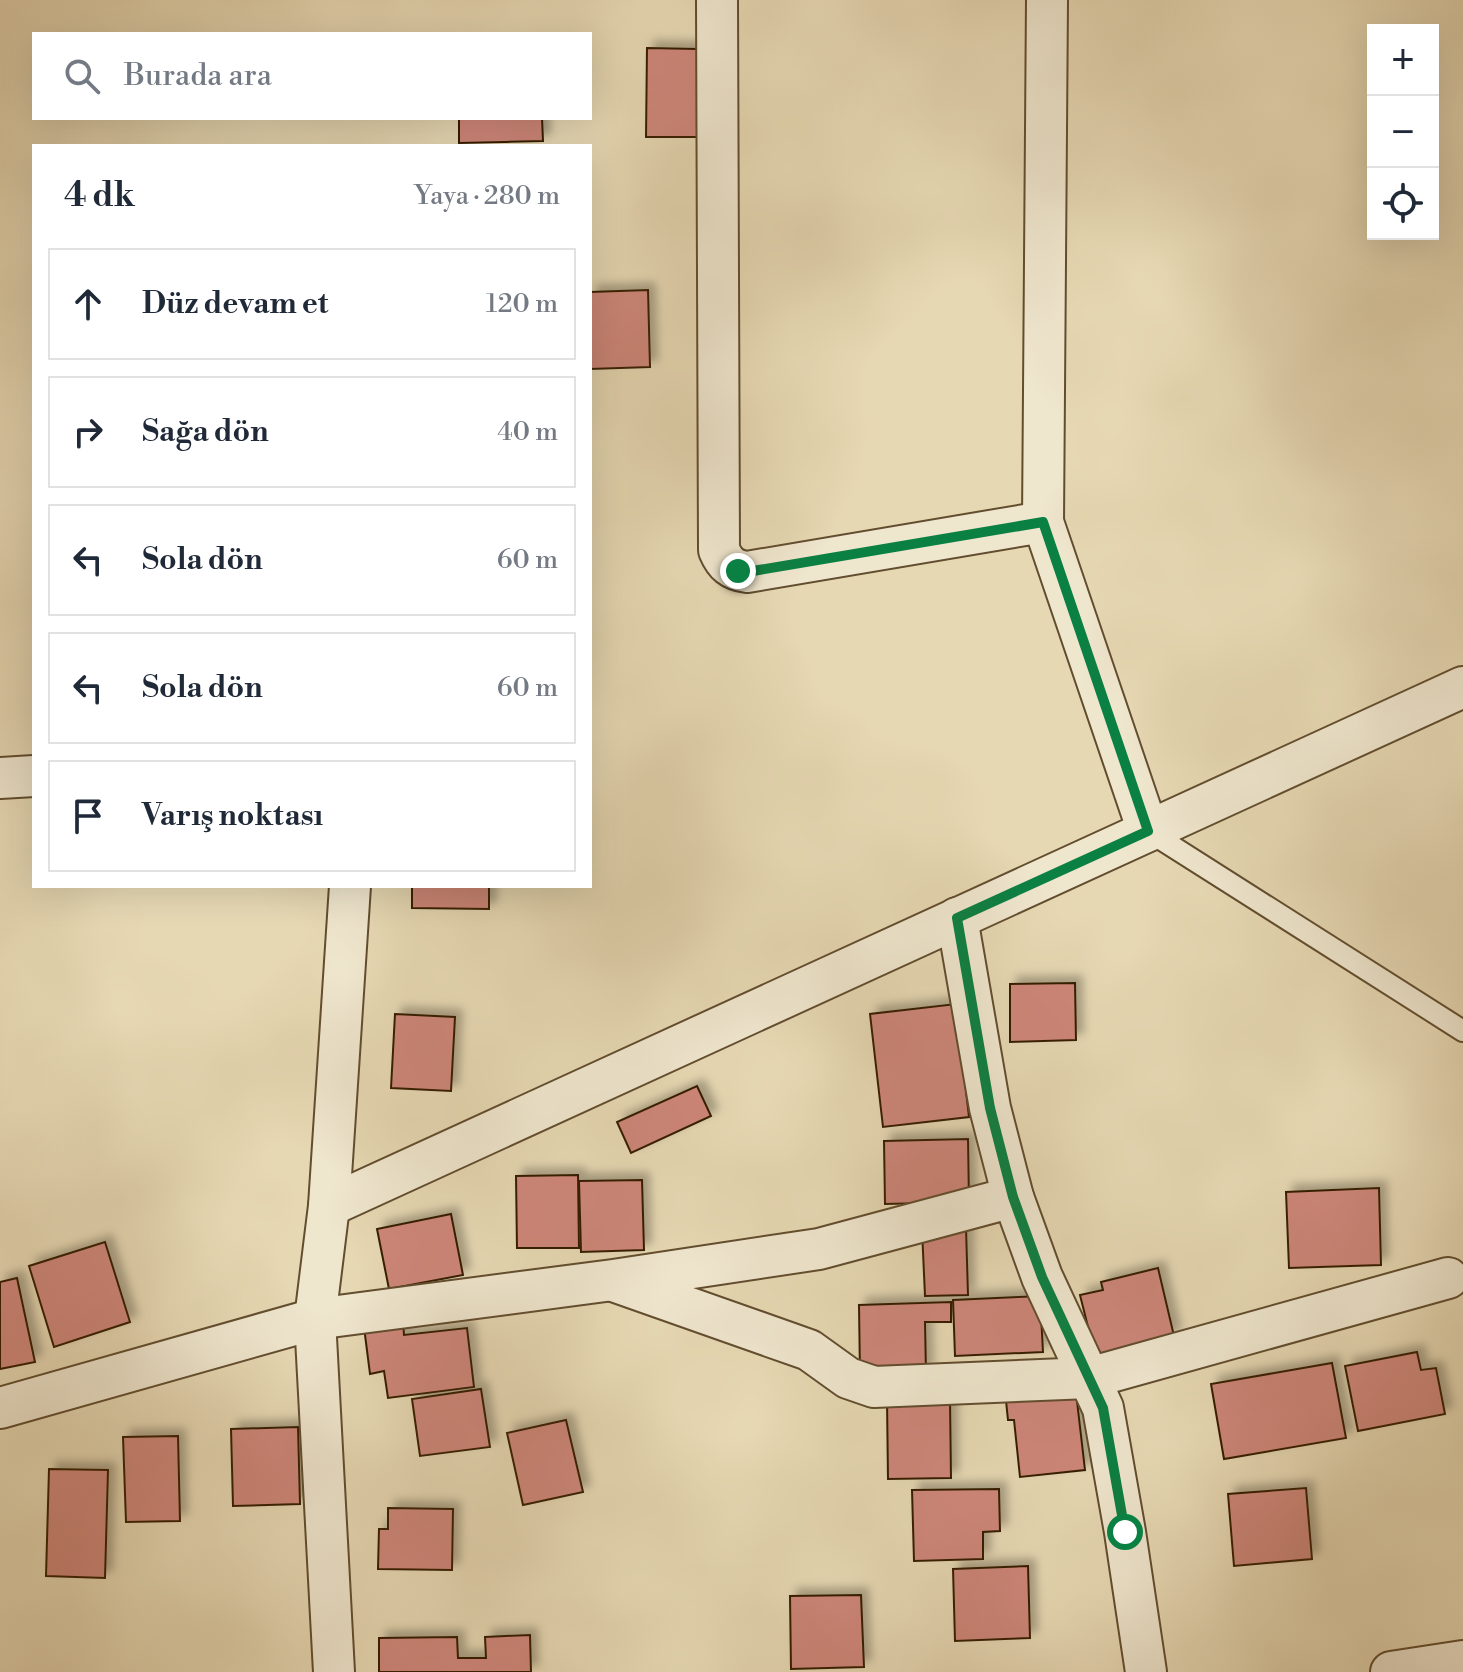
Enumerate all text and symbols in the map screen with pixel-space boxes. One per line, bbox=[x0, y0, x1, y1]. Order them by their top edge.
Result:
map controls bbox=[1367, 24, 1439, 240]
button: + bbox=[1367, 24, 1439, 96]
search box bbox=[32, 32, 592, 120]
icon: search bbox=[60, 54, 104, 98]
text: Burada ara bbox=[124, 57, 272, 95]
button: − bbox=[1367, 96, 1439, 168]
button: locate bbox=[1367, 168, 1439, 240]
text: 4 dk bbox=[64, 175, 135, 217]
text: Yaya · 280 m bbox=[414, 180, 560, 212]
icon: ahead bbox=[66, 282, 110, 326]
text: Düz devam et bbox=[142, 285, 328, 323]
text: 120 m bbox=[486, 288, 558, 320]
icon: right bbox=[66, 410, 110, 454]
text: Sağa dön bbox=[142, 413, 269, 451]
text: 40 m bbox=[497, 416, 558, 448]
icon: left bbox=[66, 538, 110, 582]
text: Sola dön bbox=[142, 541, 263, 579]
text: 60 m bbox=[497, 544, 558, 576]
route end bbox=[720, 553, 756, 589]
icon: left bbox=[66, 666, 110, 710]
text: Sola dön bbox=[142, 669, 263, 707]
text: 60 m bbox=[497, 672, 558, 704]
icon: arrive bbox=[66, 794, 110, 838]
text: Varış noktası bbox=[142, 797, 323, 835]
route start bbox=[1107, 1514, 1143, 1550]

